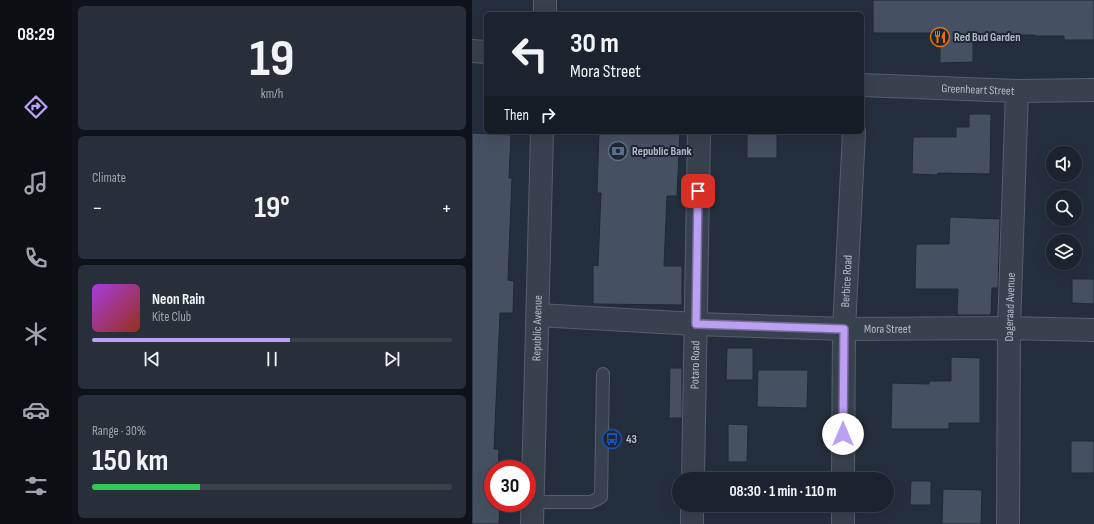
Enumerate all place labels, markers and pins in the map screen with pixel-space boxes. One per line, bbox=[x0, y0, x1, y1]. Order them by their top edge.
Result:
restaurant icon: Red Bud Garden bbox=[929, 26, 951, 48]
place label: Red Bud Garden bbox=[954, 30, 1020, 45]
bank icon: Republic Bank bbox=[607, 140, 629, 162]
place label: Republic Bank bbox=[632, 144, 692, 159]
pin bbox=[681, 174, 715, 208]
bus stop icon: 43 bbox=[601, 428, 623, 450]
place label: 43 bbox=[626, 432, 637, 447]

